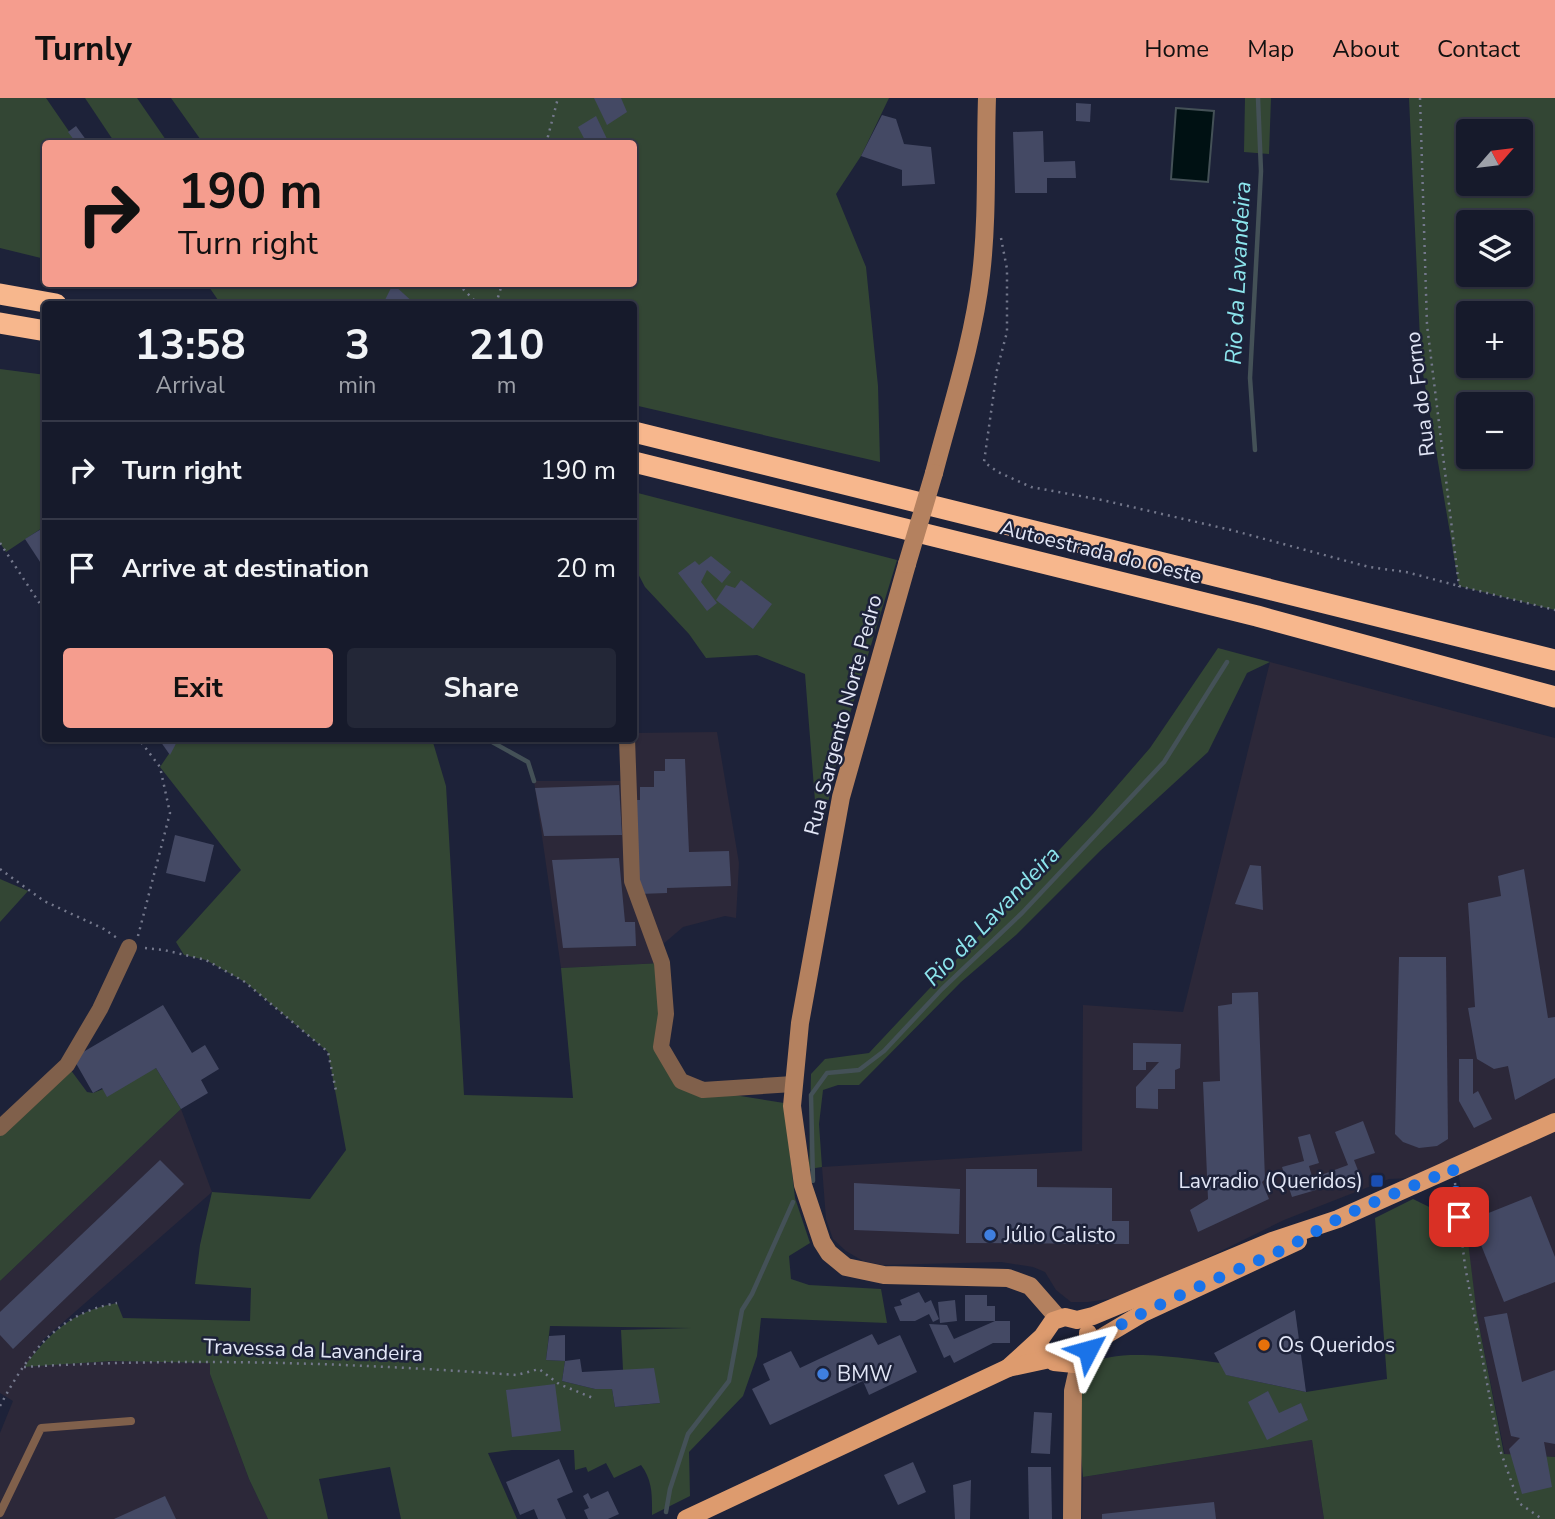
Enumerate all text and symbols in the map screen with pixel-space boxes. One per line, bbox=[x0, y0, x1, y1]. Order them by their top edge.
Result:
text: Turnly bbox=[35, 27, 132, 72]
text: Home bbox=[1144, 33, 1209, 65]
text: Map bbox=[1247, 33, 1294, 65]
text: About bbox=[1332, 33, 1399, 65]
text: Contact bbox=[1437, 33, 1520, 65]
north arrow bbox=[1456, 119, 1533, 196]
map controls bbox=[1456, 119, 1533, 469]
text: 190 m bbox=[178, 158, 322, 225]
icon: right bbox=[63, 168, 154, 259]
water label: Rio da Lavandeira bbox=[1218, 180, 1258, 366]
button: layers bbox=[1456, 210, 1533, 287]
text: Turn right bbox=[178, 222, 318, 265]
button: + bbox=[1456, 301, 1533, 378]
text: 13:58 bbox=[135, 317, 246, 374]
text: 3 bbox=[345, 317, 370, 374]
text: 210 bbox=[469, 317, 544, 374]
street label: Rua do Forno bbox=[1398, 330, 1442, 458]
text: Arrival bbox=[156, 370, 225, 401]
text: min bbox=[338, 370, 376, 401]
text: m bbox=[497, 370, 517, 401]
button: − bbox=[1456, 392, 1533, 469]
icon: right bbox=[63, 451, 101, 489]
text: Turn right bbox=[122, 453, 241, 488]
text: 190 m bbox=[540, 453, 616, 488]
street label: Autoestrada do Oeste bbox=[997, 513, 1205, 591]
icon: arrive bbox=[63, 549, 101, 587]
text: Arrive at destination bbox=[122, 551, 369, 586]
text: 20 m bbox=[556, 551, 616, 586]
street label: Rua Sargento Norte Pedro bbox=[797, 592, 889, 838]
button: Exit bbox=[63, 648, 333, 728]
button: Share bbox=[347, 648, 616, 728]
water label: Rio da Lavandeira bbox=[917, 839, 1067, 993]
place label: Lavradio (Queridos) bbox=[1178, 1167, 1363, 1195]
marker: Lavradio (Queridos) bbox=[1369, 1173, 1385, 1189]
pin bbox=[1429, 1187, 1489, 1247]
icon: arrive bbox=[1440, 1198, 1478, 1236]
place label: Júlio Calisto bbox=[1003, 1221, 1116, 1249]
marker: Júlio Calisto bbox=[982, 1227, 998, 1243]
position arrow bbox=[1051, 1313, 1125, 1387]
place label: Os Queridos bbox=[1278, 1331, 1395, 1359]
street label: Travessa da Lavandeira bbox=[203, 1332, 423, 1368]
marker: Os Queridos bbox=[1256, 1337, 1272, 1353]
place label: BMW bbox=[837, 1360, 892, 1388]
marker: BMW bbox=[815, 1366, 831, 1382]

